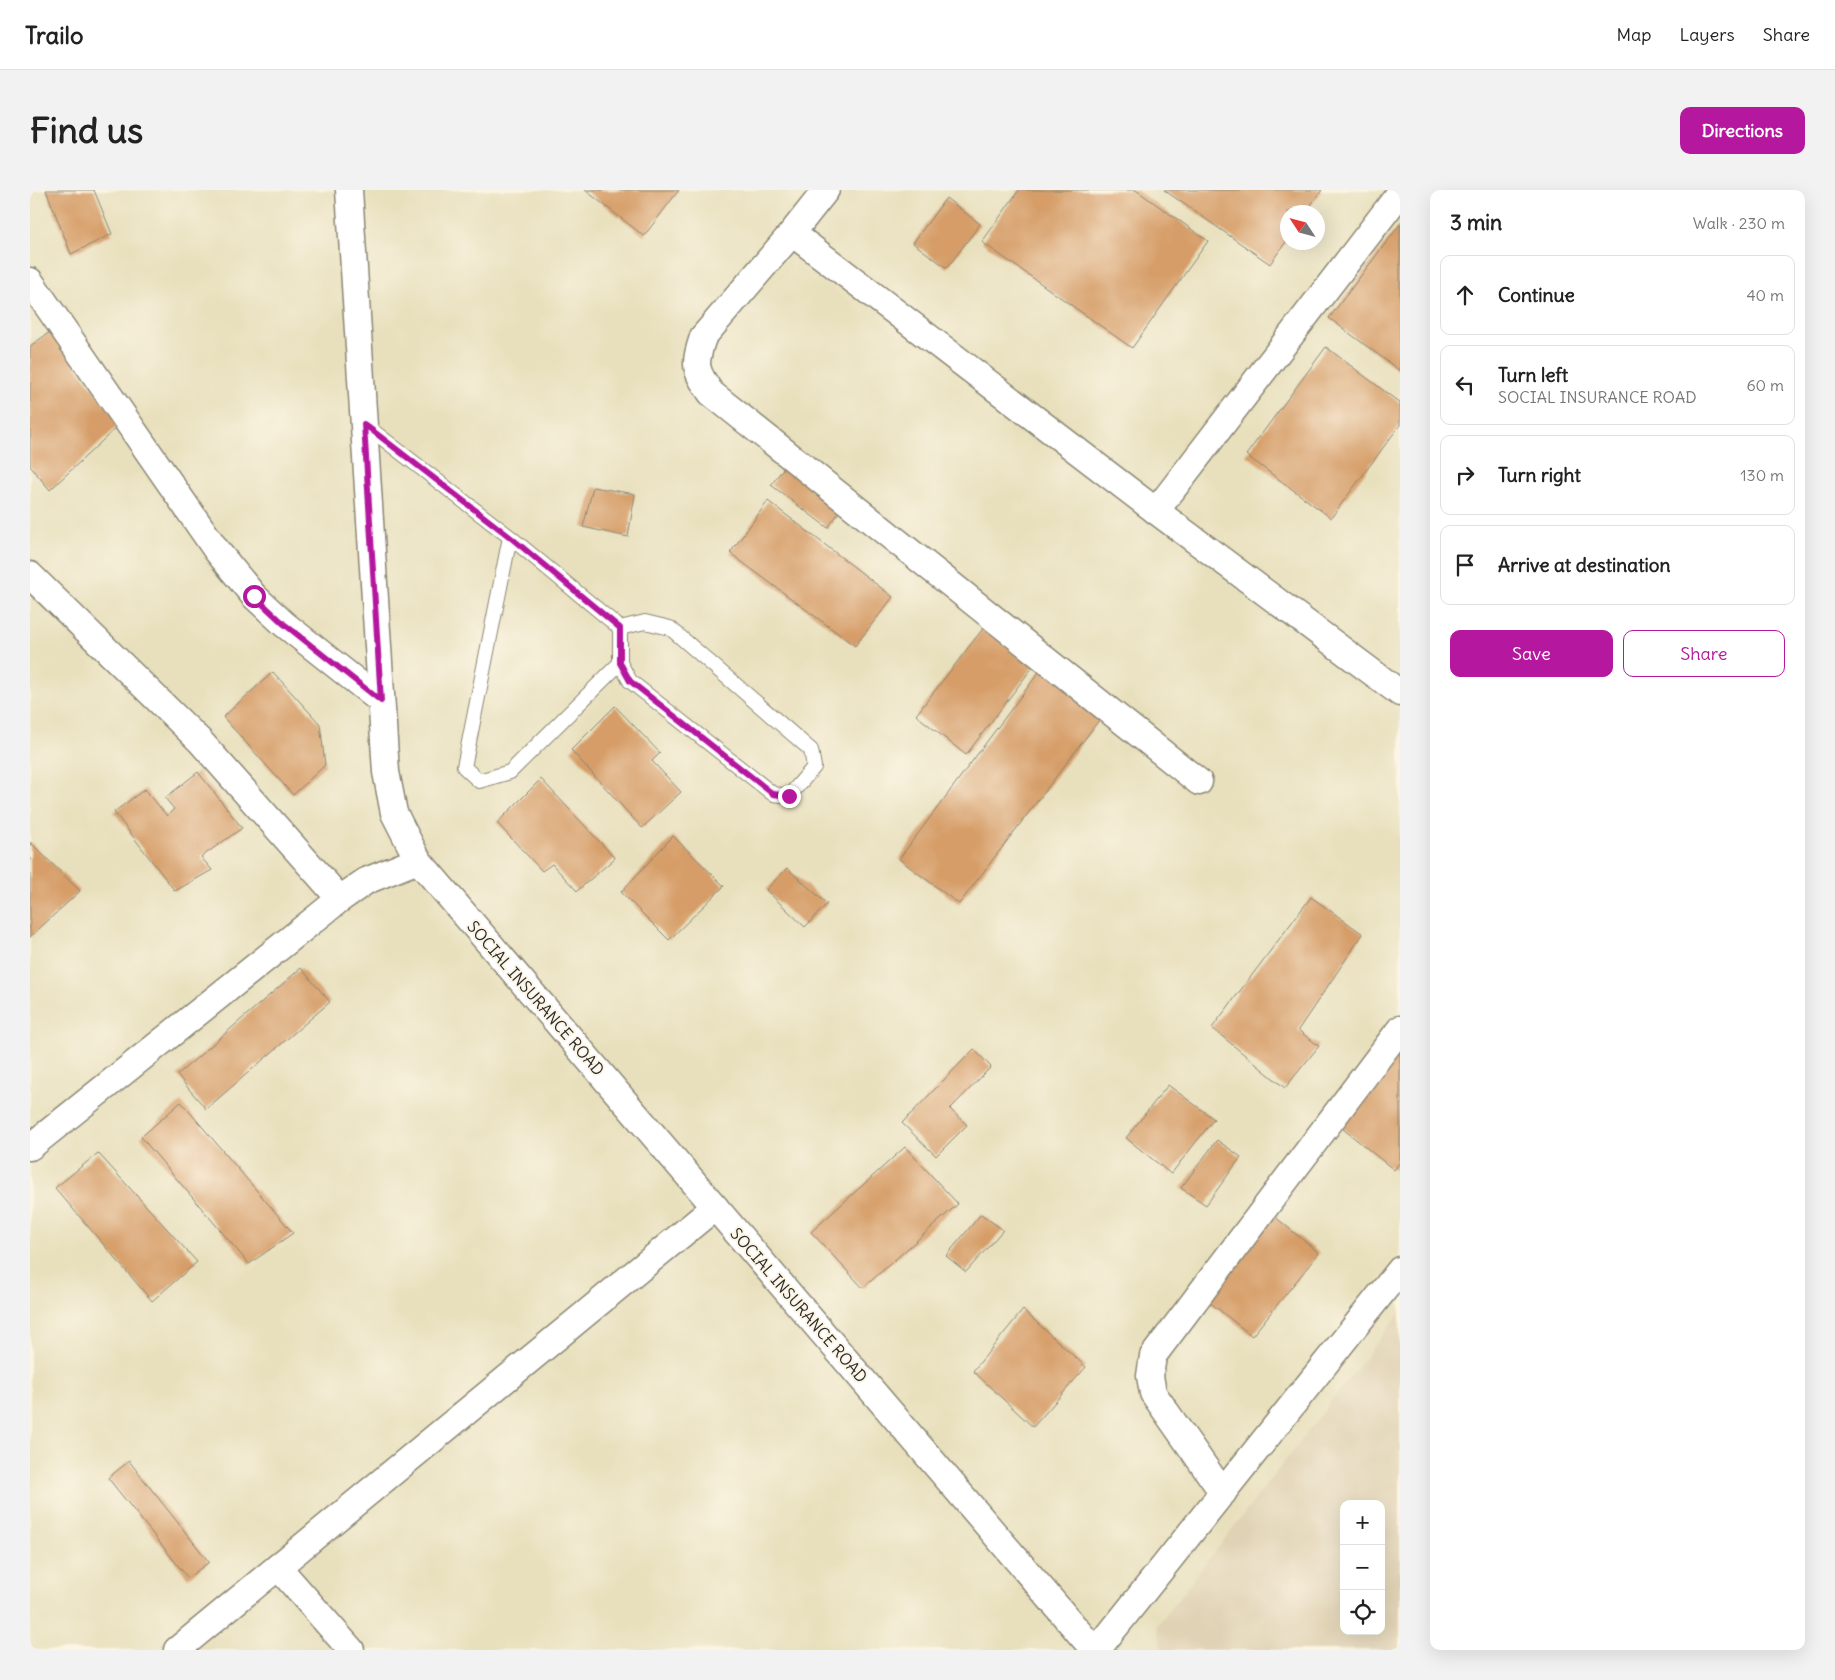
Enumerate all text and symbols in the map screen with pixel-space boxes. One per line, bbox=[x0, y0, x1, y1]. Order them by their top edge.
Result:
text: Trailo bbox=[25, 20, 83, 50]
text: Map bbox=[1616, 23, 1651, 46]
text: Layers bbox=[1679, 23, 1735, 46]
text: Share bbox=[1763, 23, 1810, 46]
button: Directions bbox=[1680, 107, 1805, 154]
text: Find us bbox=[30, 108, 143, 152]
north arrow bbox=[1280, 205, 1325, 250]
text: 3 min bbox=[1450, 209, 1502, 236]
text: Walk · 230 m bbox=[1693, 213, 1785, 233]
icon: ahead bbox=[1451, 281, 1479, 309]
text: Continue bbox=[1498, 283, 1575, 307]
text: 40 m bbox=[1746, 285, 1784, 305]
text: Turn left bbox=[1498, 363, 1568, 387]
icon: left bbox=[1451, 371, 1479, 399]
text: 60 m bbox=[1746, 375, 1784, 395]
text: SOCIAL INSURANCE ROAD bbox=[1498, 387, 1697, 407]
icon: right bbox=[1451, 461, 1479, 489]
text: Turn right bbox=[1498, 463, 1581, 487]
text: 130 m bbox=[1740, 465, 1784, 485]
icon: arrive bbox=[1451, 551, 1479, 579]
text: Arrive at destination bbox=[1498, 553, 1671, 577]
route start bbox=[243, 585, 266, 608]
button: Save bbox=[1450, 630, 1613, 677]
button: Share bbox=[1623, 630, 1785, 677]
route end bbox=[778, 785, 801, 808]
street label: SOCIAL INSURANCE ROAD bbox=[463, 916, 609, 1080]
street label: SOCIAL INSURANCE ROAD bbox=[726, 1223, 872, 1387]
map controls bbox=[1340, 1500, 1385, 1635]
button: + bbox=[1340, 1500, 1385, 1545]
button: − bbox=[1340, 1545, 1385, 1590]
button: locate bbox=[1340, 1590, 1385, 1635]

